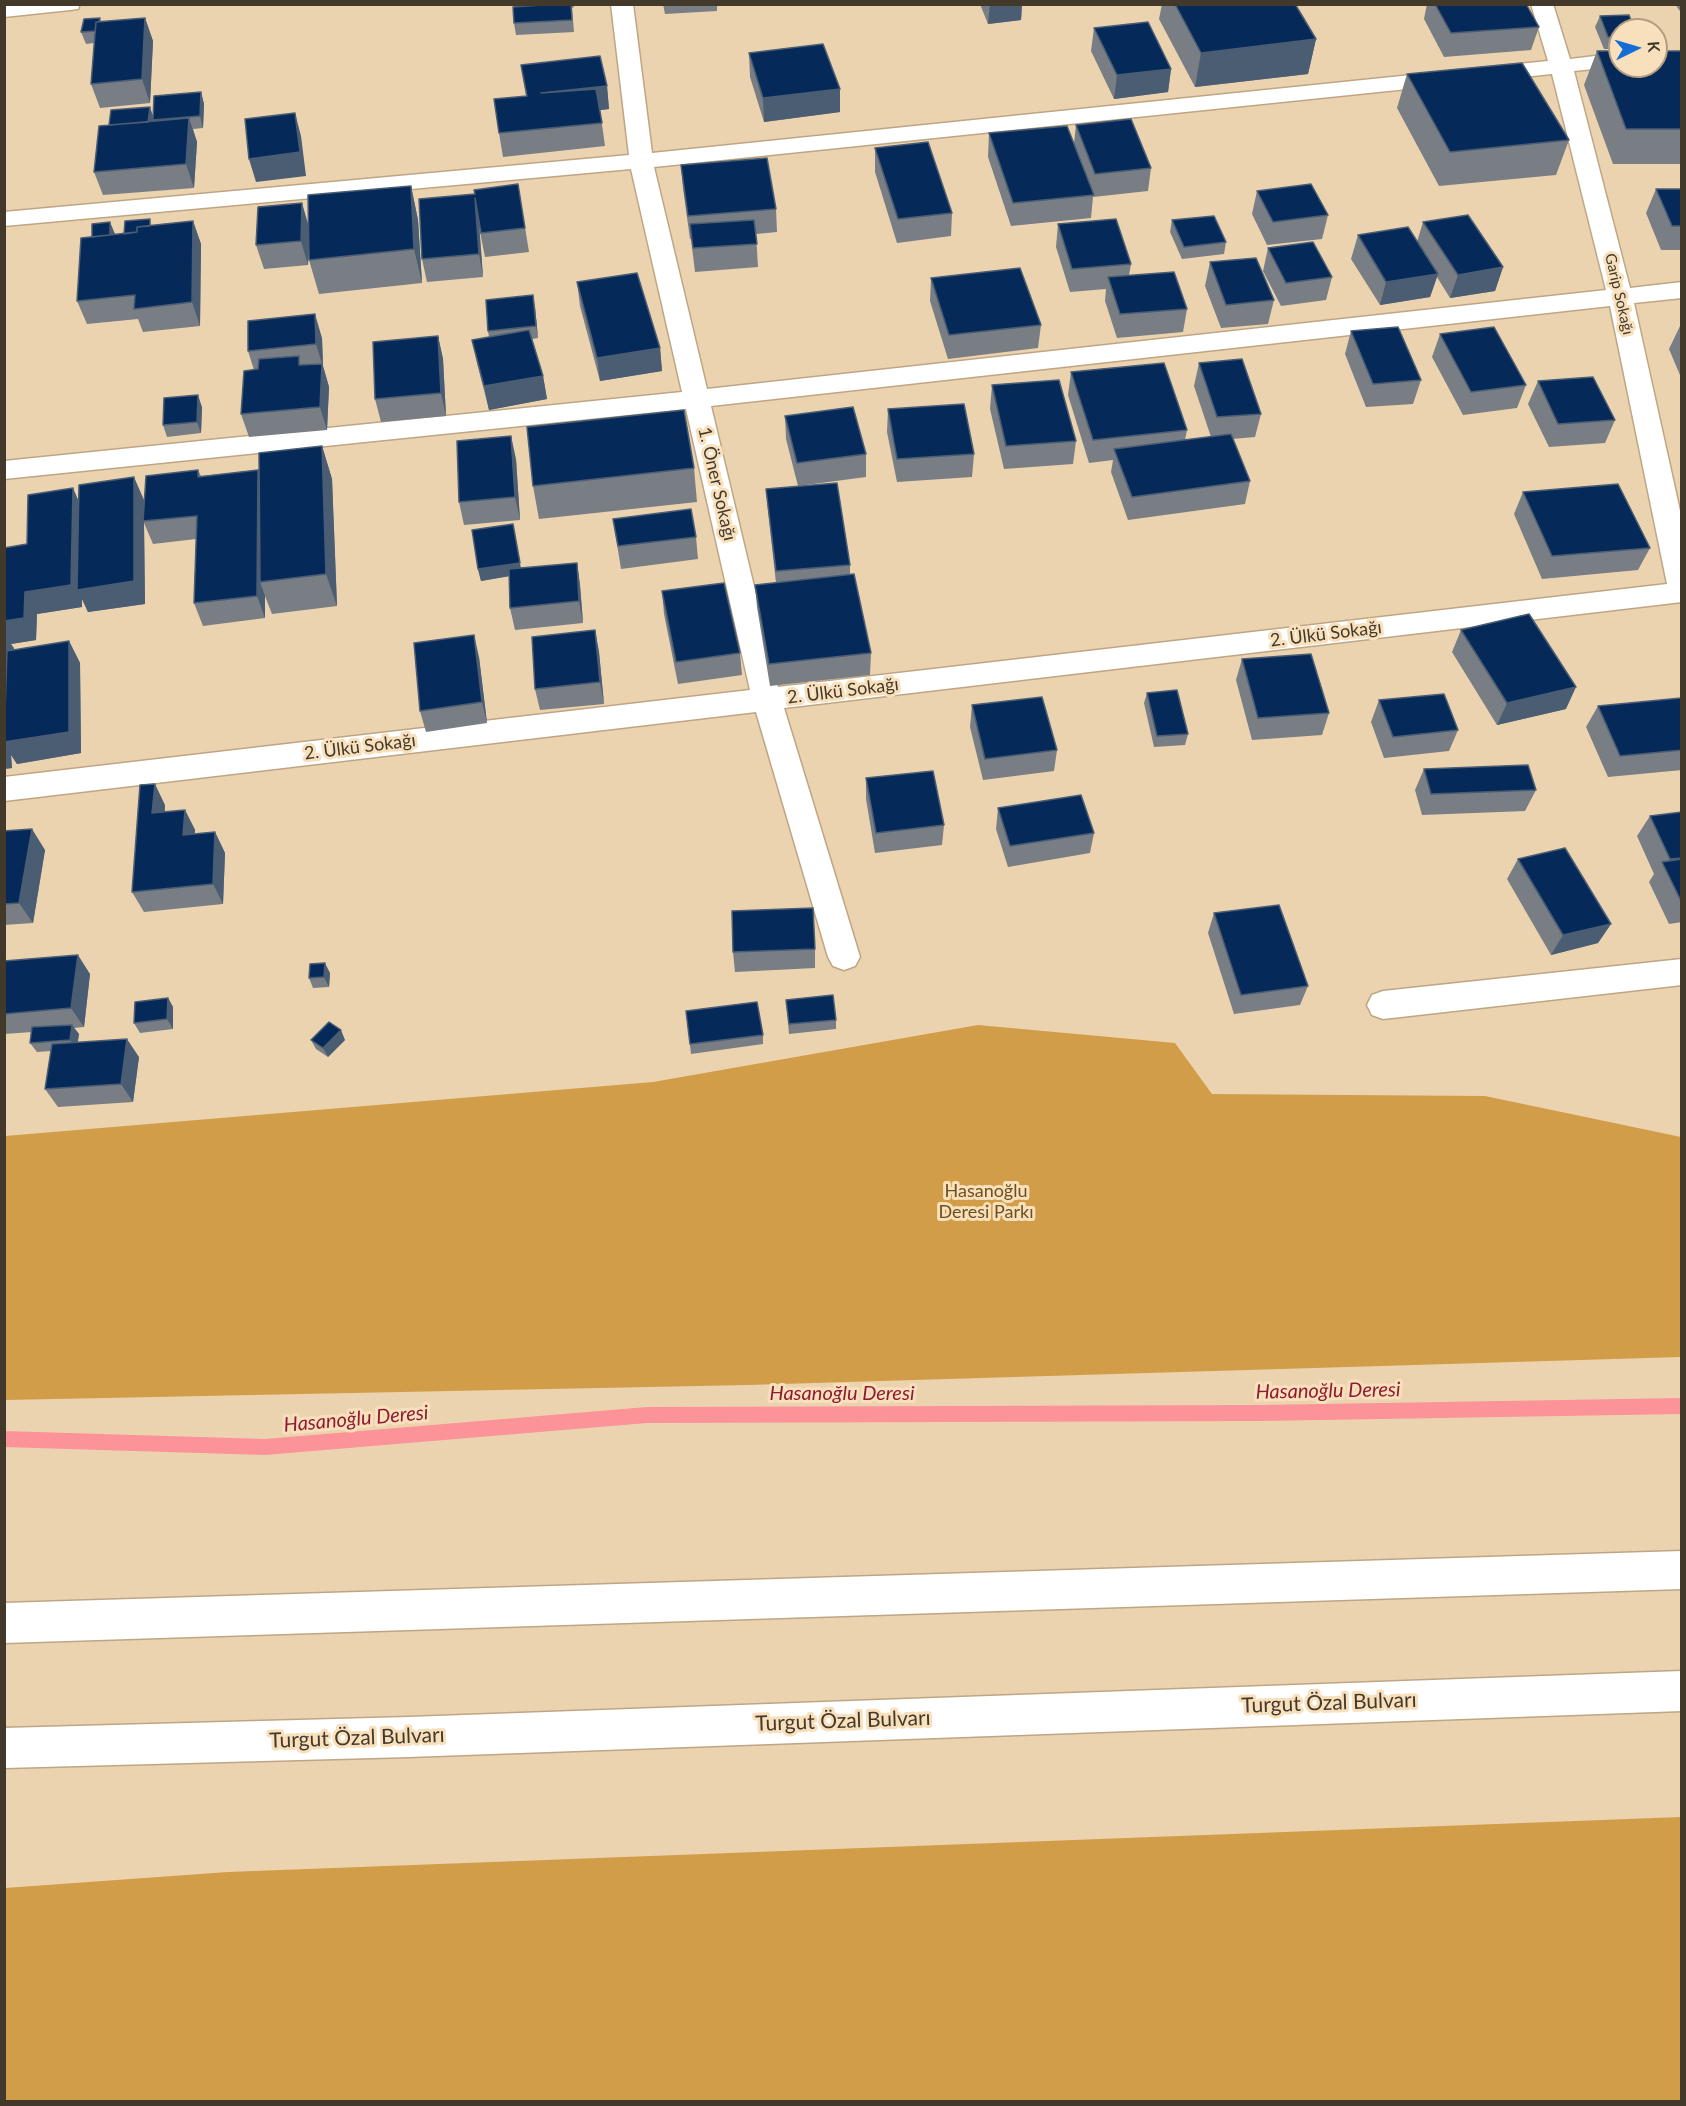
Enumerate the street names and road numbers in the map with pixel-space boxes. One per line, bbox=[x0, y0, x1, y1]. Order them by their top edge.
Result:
street label: Garip Sokağı bbox=[1601, 252, 1637, 336]
street label: 1. Öner Sokağı bbox=[693, 425, 741, 543]
street label: 2. Ülkü Sokağı bbox=[1269, 616, 1383, 652]
street label: 2. Ülkü Sokağı bbox=[786, 673, 900, 709]
street label: 2. Ülkü Sokağı bbox=[303, 729, 417, 765]
street label: Turgut Özal Bulvarı bbox=[1241, 1687, 1417, 1719]
street label: Turgut Özal Bulvarı bbox=[755, 1705, 931, 1737]
street label: Turgut Özal Bulvarı bbox=[269, 1722, 445, 1754]

